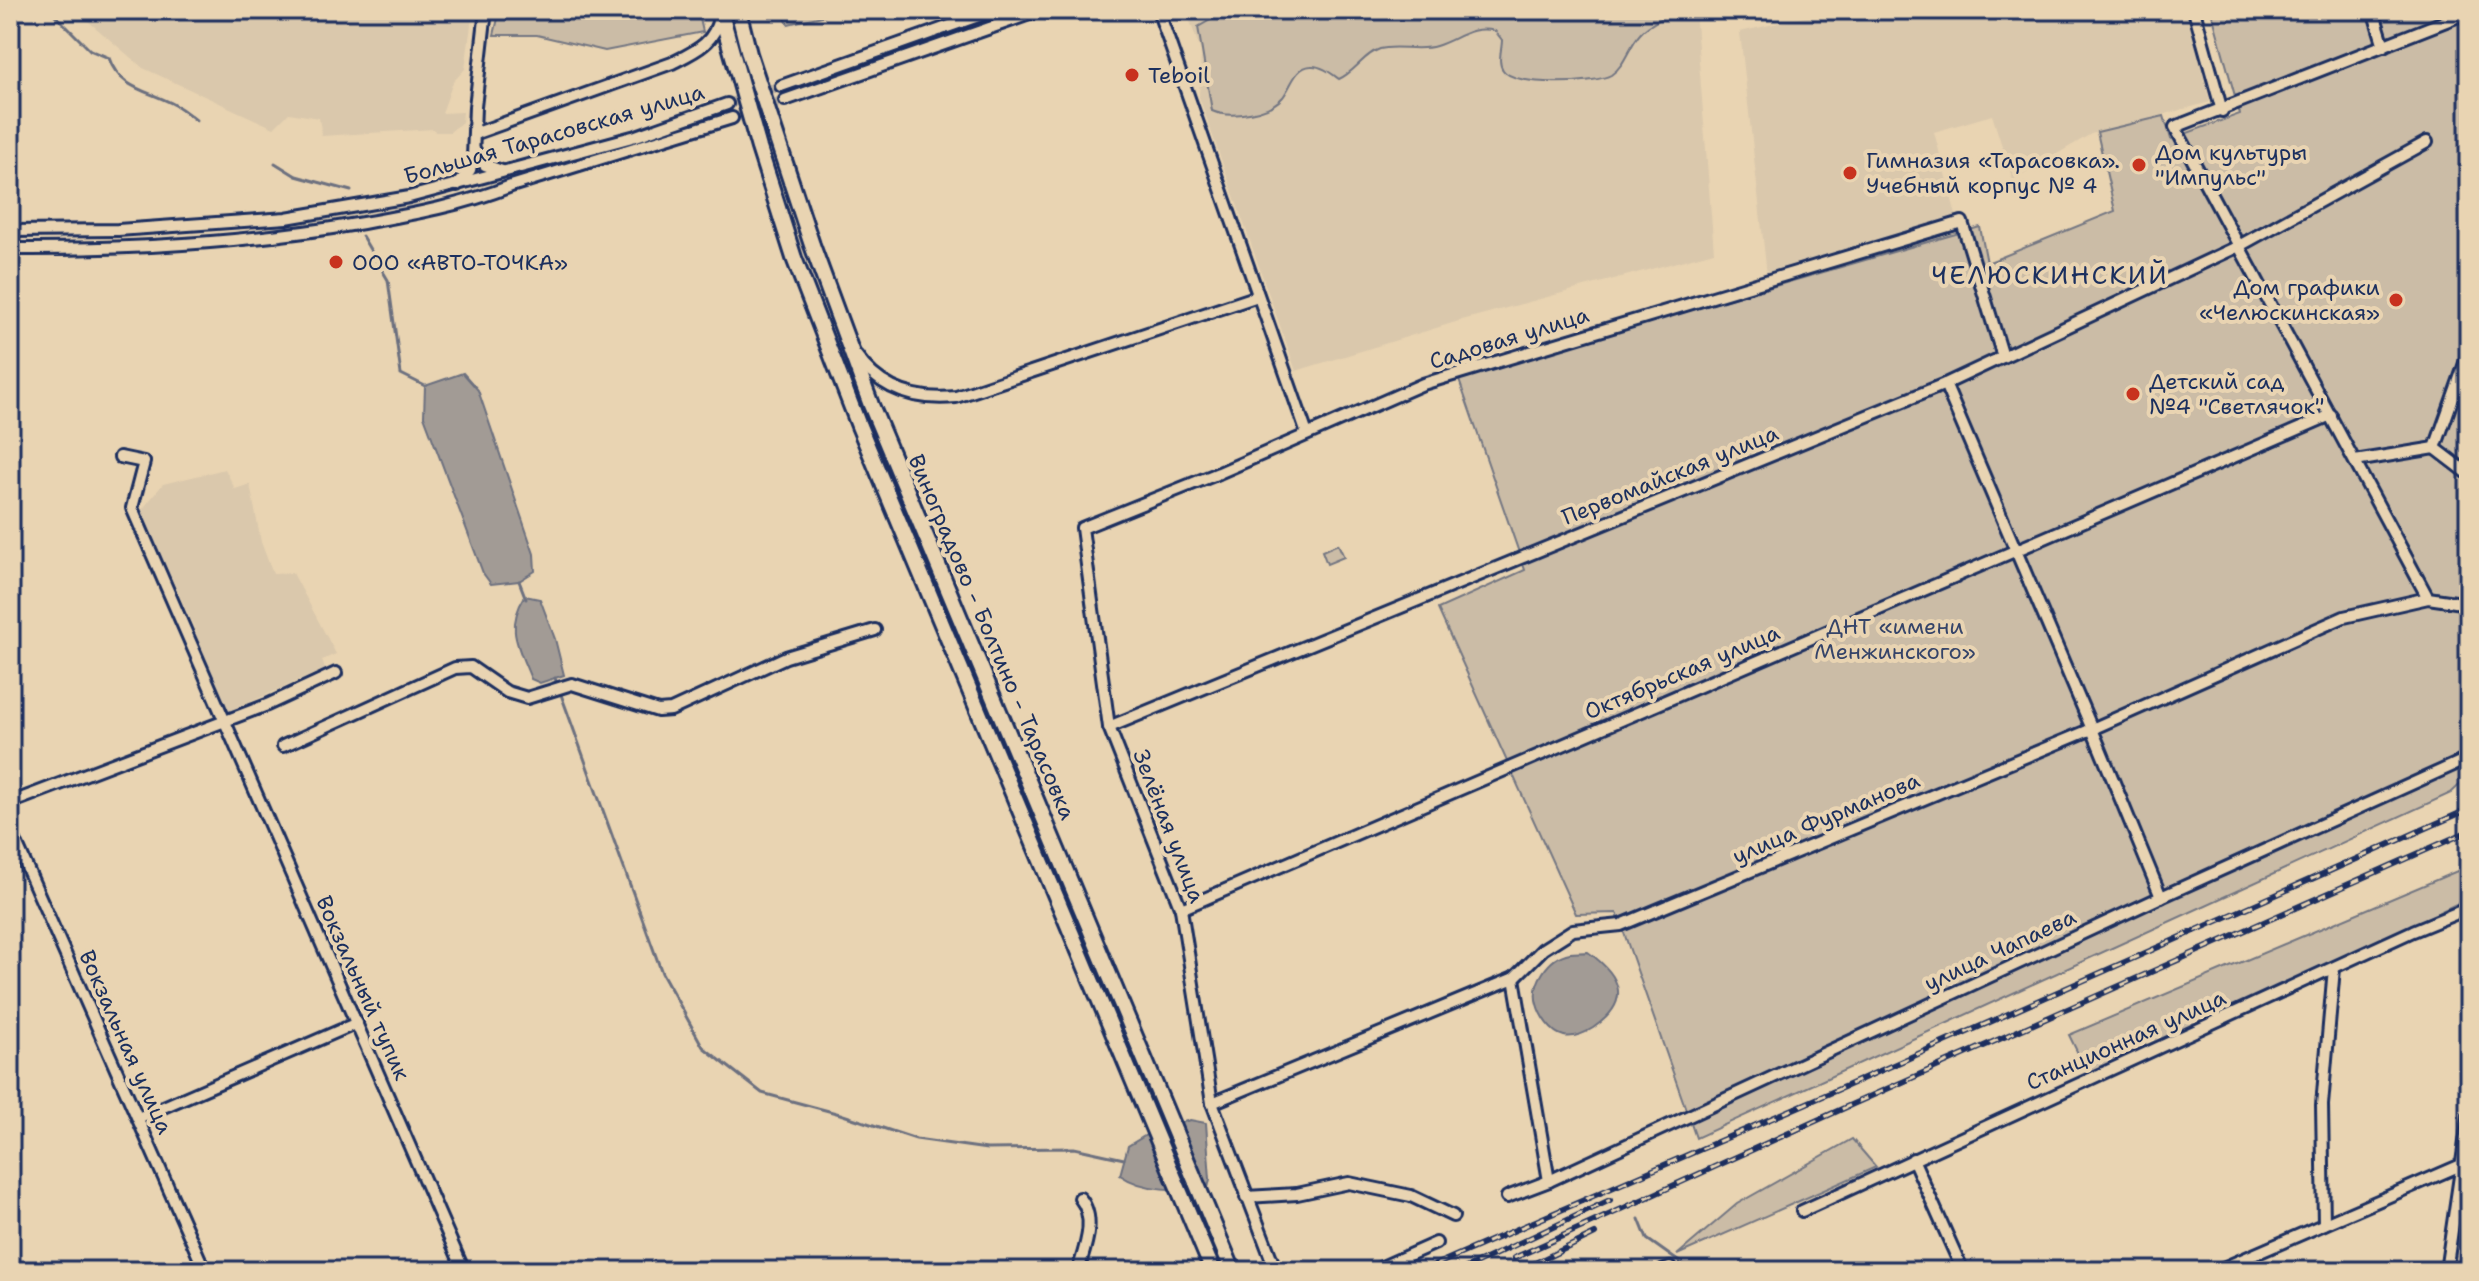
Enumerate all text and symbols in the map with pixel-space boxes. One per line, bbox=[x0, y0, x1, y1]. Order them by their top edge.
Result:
place label: Teboil bbox=[1148, 61, 1210, 90]
marker: Teboil bbox=[1123, 66, 1141, 84]
street label: Большая Тарасовская улица bbox=[400, 77, 708, 191]
place label: Дом культуры "Импульс" bbox=[2155, 138, 2307, 192]
place label: Гимназия «Тарасовка». Учебный корпус № 4 bbox=[1866, 146, 2120, 200]
marker: Дом культуры "Импульс" bbox=[2130, 156, 2148, 174]
marker: Гимназия «Тарасовка». Учебный корпус № 4 bbox=[1841, 164, 1859, 182]
place label: ООО «АВТО-ТОЧКА» bbox=[352, 248, 568, 277]
marker: ООО «АВТО-ТОЧКА» bbox=[327, 253, 345, 271]
district label: ЧЕЛЮСКИНСКИЙ bbox=[1931, 257, 2169, 292]
place label: Дом графики «Челюскинская» bbox=[2199, 273, 2380, 327]
marker: Дом графики «Челюскинская» bbox=[2387, 291, 2405, 309]
street label: Садовая улица bbox=[1426, 300, 1593, 376]
place label: Детский сад №4 "Светлячок" bbox=[2149, 367, 2325, 421]
marker: Детский сад №4 "Светлячок" bbox=[2124, 385, 2142, 403]
street label: Первомайская улица bbox=[1558, 418, 1783, 532]
street label: Виноградово - Болтино - Тарасовка bbox=[902, 450, 1082, 824]
park label: ДНТ «имени Менжинского» bbox=[1814, 612, 1976, 666]
street label: Октябрьская улица bbox=[1580, 618, 1784, 726]
street label: Зелёная улица bbox=[1126, 745, 1212, 907]
street label: улица Фурманова bbox=[1728, 765, 1924, 871]
street label: Вокзальный тупик bbox=[309, 891, 417, 1085]
street label: улица Чапаева bbox=[1919, 902, 2081, 998]
street label: Вокзальная улица bbox=[72, 945, 180, 1139]
street label: Станционная улица bbox=[2022, 983, 2231, 1097]

